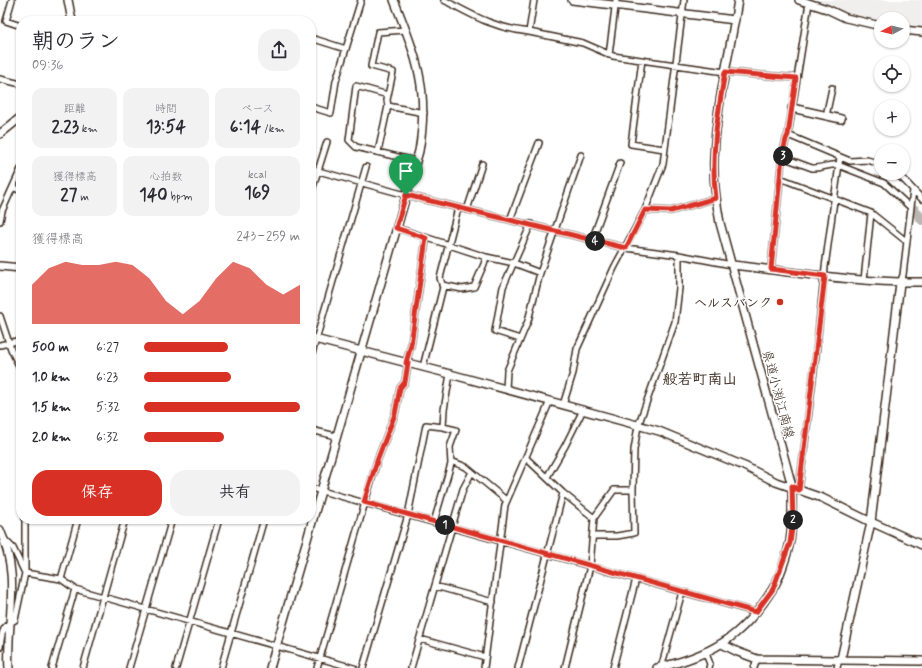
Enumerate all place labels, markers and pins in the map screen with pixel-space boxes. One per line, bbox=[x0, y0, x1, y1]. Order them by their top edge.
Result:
pin: 3 bbox=[773, 146, 793, 166]
pin bbox=[389, 154, 423, 195]
pin: 4 bbox=[585, 231, 605, 251]
place label: ヘルスバンク bbox=[694, 295, 772, 312]
marker: ヘルスバンク bbox=[775, 297, 785, 307]
pin: 2 bbox=[783, 510, 803, 530]
pin: 1 bbox=[435, 515, 455, 535]

